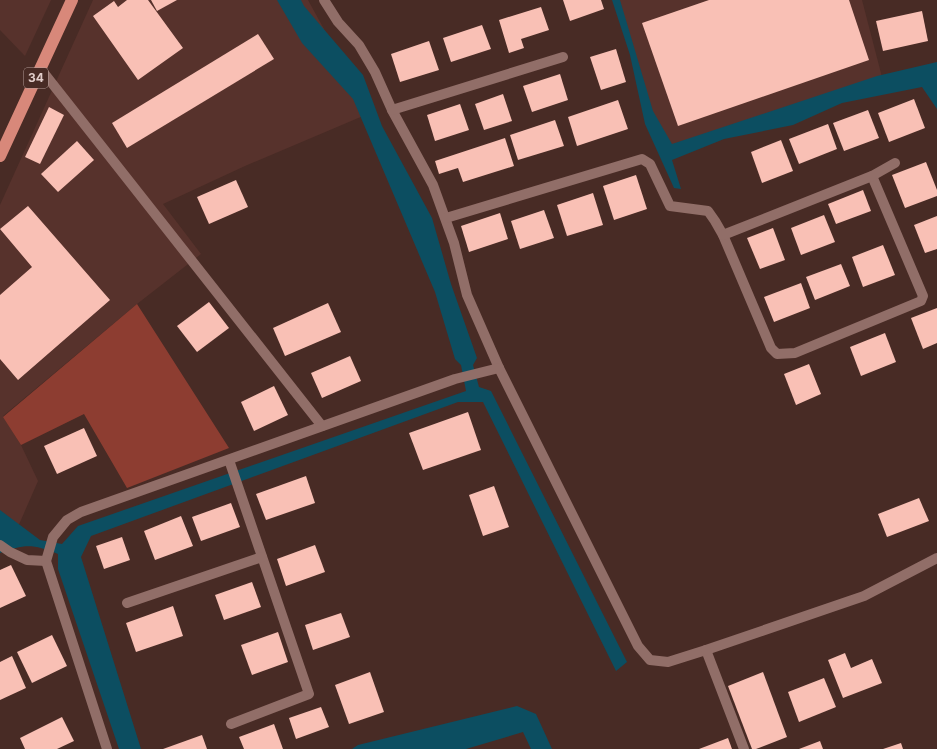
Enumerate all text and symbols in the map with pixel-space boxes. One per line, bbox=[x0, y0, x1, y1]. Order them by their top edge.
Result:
road number: 34 bbox=[24, 68, 48, 88]

